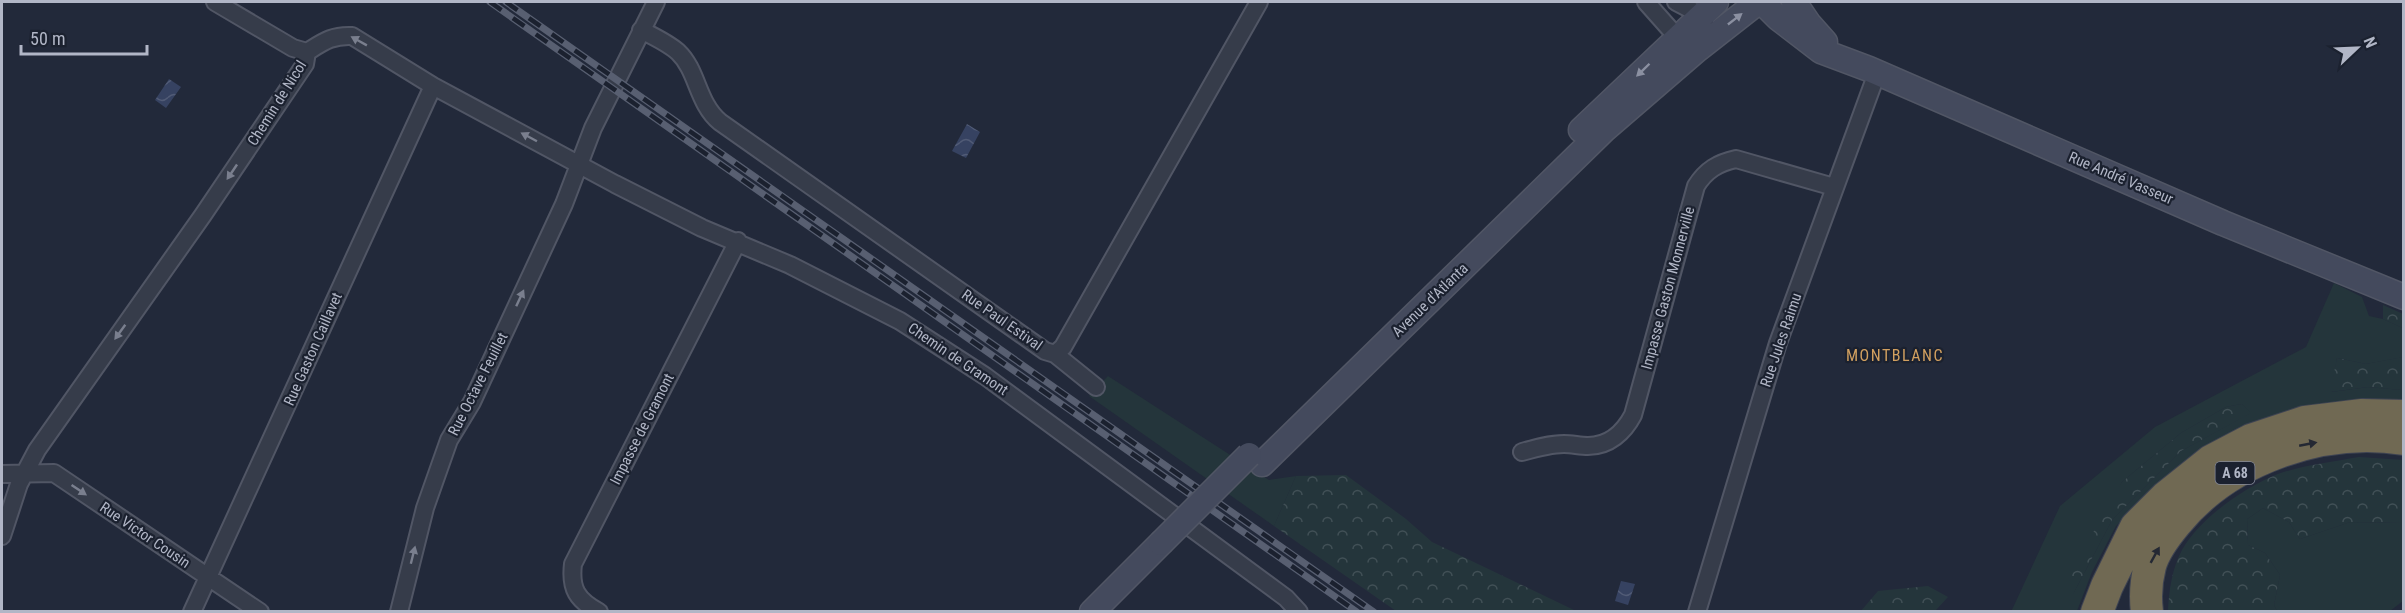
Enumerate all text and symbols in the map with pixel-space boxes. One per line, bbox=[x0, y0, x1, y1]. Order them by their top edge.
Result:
one-way arrow bbox=[1727, 13, 1743, 26]
scale bar bbox=[21, 18, 147, 56]
north arrow bbox=[2327, 18, 2387, 78]
text: 50 m bbox=[30, 28, 65, 49]
text: N bbox=[2360, 34, 2381, 51]
one-way arrow bbox=[351, 36, 367, 47]
street label: Chemin de Nicol bbox=[244, 57, 310, 149]
one-way arrow bbox=[1635, 63, 1650, 77]
one-way arrow bbox=[520, 132, 537, 142]
street label: Rue André Vasseur bbox=[2066, 148, 2176, 208]
one-way arrow bbox=[227, 164, 238, 180]
street label: Impasse Gaston Monnerville bbox=[1638, 204, 1698, 372]
street label: Avenue d'Atlanta bbox=[1388, 259, 1472, 341]
street label: Rue Paul Estival bbox=[958, 286, 1046, 354]
street label: Rue Gaston Caillavet bbox=[280, 290, 346, 408]
one-way arrow bbox=[516, 290, 525, 307]
street label: Rue Jules Raimu bbox=[1757, 291, 1805, 389]
street label: Chemin de Gramont bbox=[904, 319, 1012, 399]
one-way arrow bbox=[114, 323, 126, 339]
street label: Rue Octave Feuillet bbox=[444, 330, 512, 438]
district label: MONTBLANC bbox=[1846, 346, 1944, 365]
street label: Impasse de Gramont bbox=[606, 370, 678, 488]
one-way arrow bbox=[2299, 439, 2318, 448]
road number: A 68 bbox=[2216, 462, 2254, 484]
one-way arrow bbox=[71, 485, 88, 496]
street label: Rue Victor Cousin bbox=[96, 498, 194, 572]
one-way arrow bbox=[409, 546, 418, 564]
one-way arrow bbox=[2150, 546, 2160, 563]

